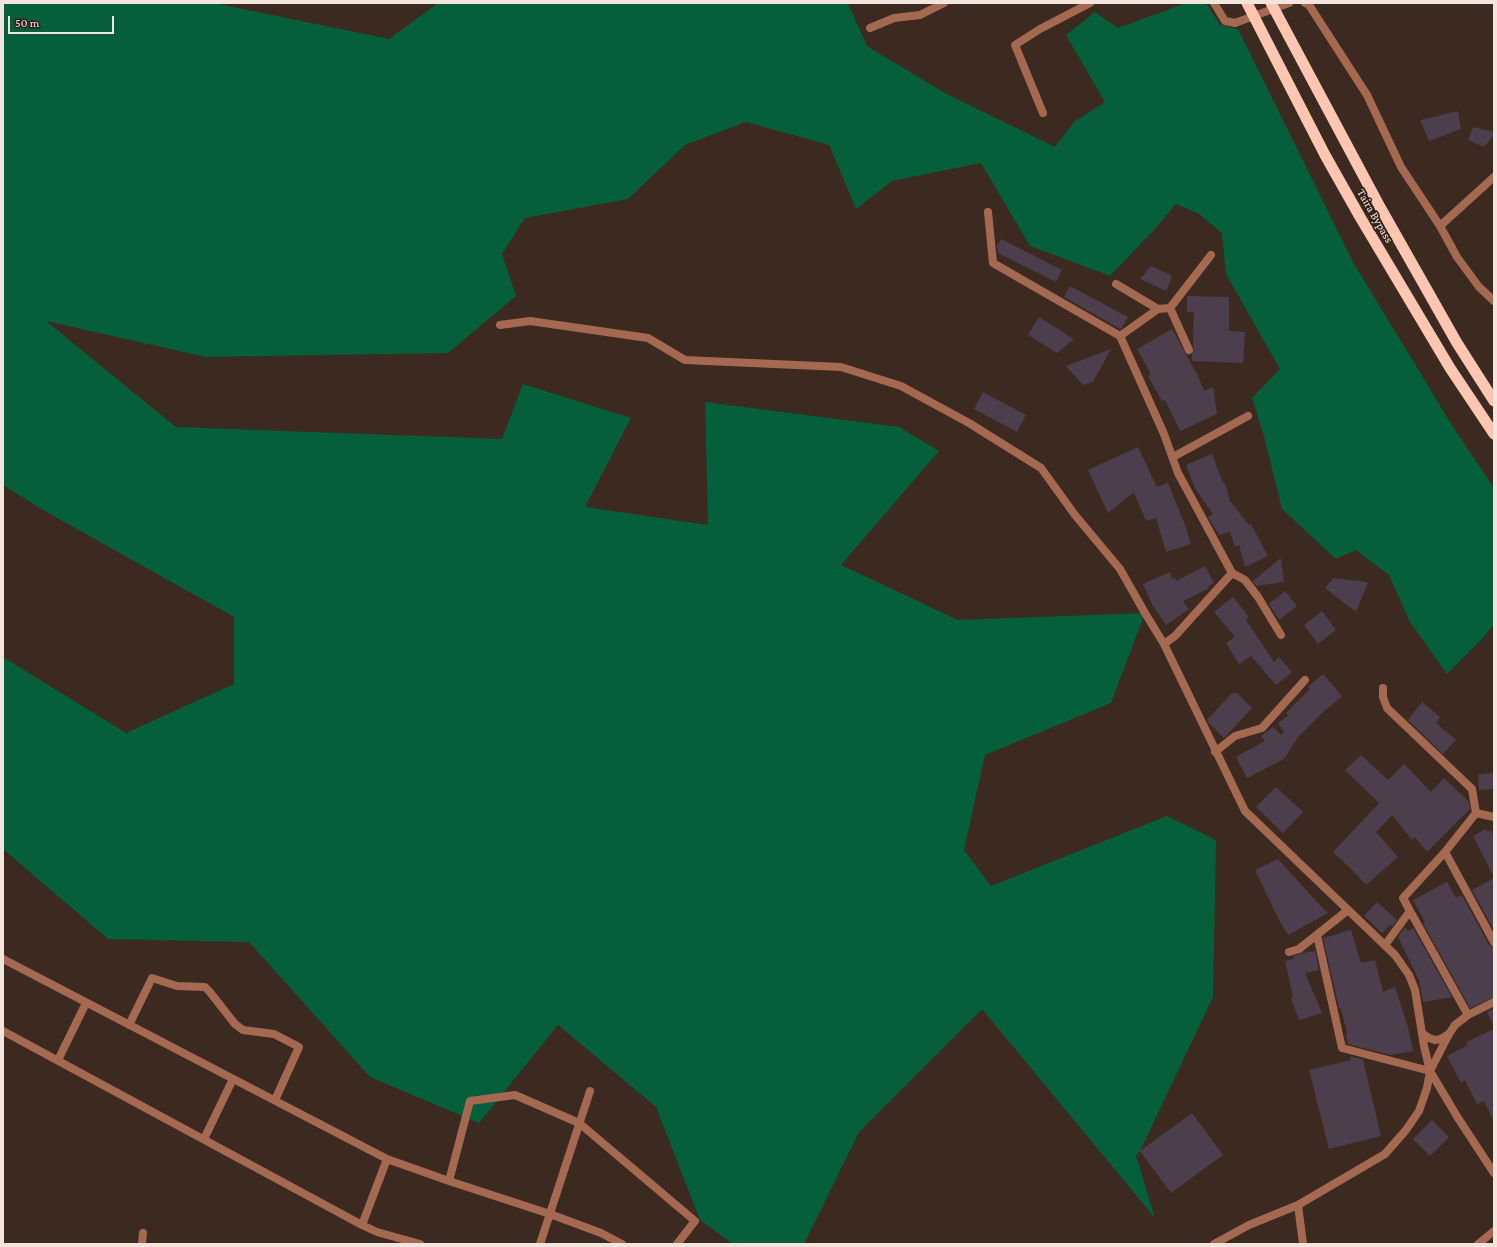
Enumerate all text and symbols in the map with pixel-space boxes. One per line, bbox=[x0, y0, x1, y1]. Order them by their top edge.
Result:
scale bar bbox=[10, 8, 116, 34]
text: 50 m bbox=[15, 16, 39, 30]
street label: Taira Bypass bbox=[1354, 186, 1396, 246]

